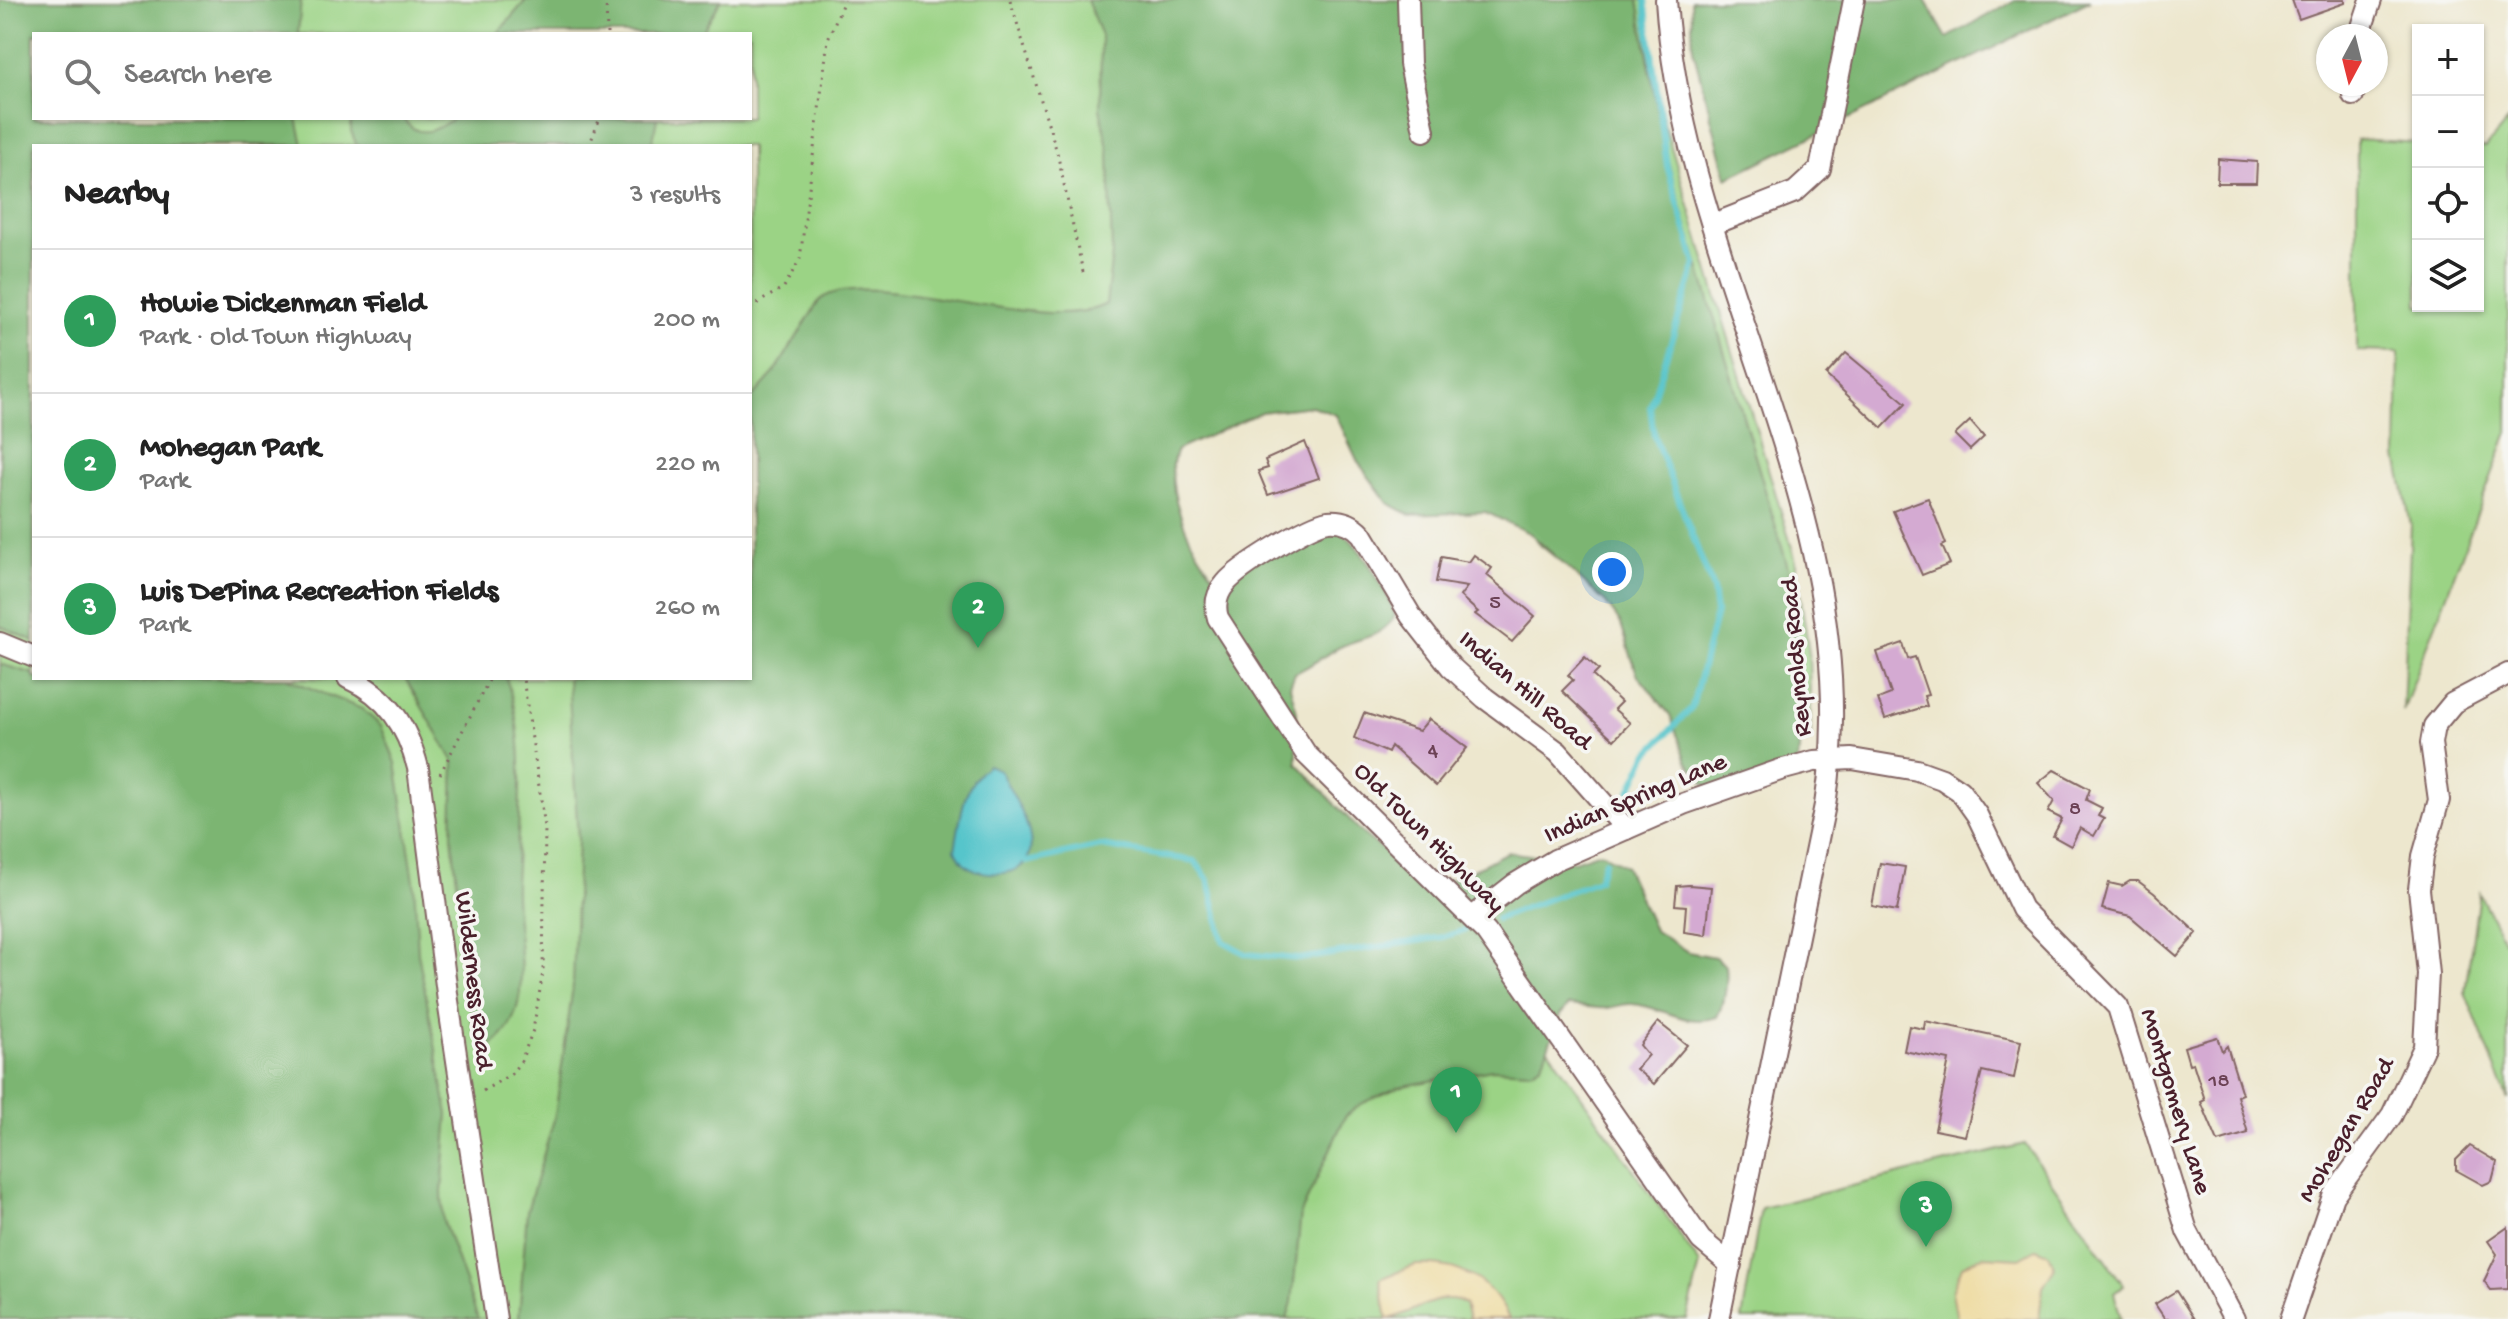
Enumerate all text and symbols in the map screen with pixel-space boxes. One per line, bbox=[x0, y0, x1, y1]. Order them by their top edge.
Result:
north arrow bbox=[2316, 24, 2388, 96]
map controls bbox=[2412, 24, 2484, 312]
button: + bbox=[2412, 24, 2484, 96]
search box bbox=[32, 32, 752, 120]
icon: search bbox=[60, 54, 104, 98]
text: Search here bbox=[124, 59, 272, 94]
button: − bbox=[2412, 96, 2484, 168]
button: locate bbox=[2412, 168, 2484, 240]
text: Nearby bbox=[64, 176, 169, 216]
text: 3 results bbox=[630, 181, 720, 212]
button: layers bbox=[2412, 240, 2484, 312]
text: Howie Dickenman Field bbox=[140, 288, 425, 323]
text: 1 bbox=[85, 306, 95, 337]
text: 200 m bbox=[653, 306, 720, 337]
text: Park · Old Town Highway bbox=[140, 323, 412, 354]
text: Mohegan Park bbox=[140, 432, 320, 467]
text: 2 bbox=[84, 450, 96, 481]
text: 220 m bbox=[655, 450, 720, 481]
text: Park bbox=[140, 467, 190, 498]
your location bbox=[1592, 552, 1632, 592]
street label: Reynolds Road bbox=[1775, 575, 1820, 738]
text: Luis DePina Recreation Fields bbox=[140, 576, 498, 611]
pin: 2 bbox=[952, 582, 1004, 648]
house number: 5 bbox=[1489, 591, 1501, 617]
text: 3 bbox=[83, 594, 97, 625]
text: 260 m bbox=[655, 594, 720, 625]
text: Park bbox=[140, 611, 190, 642]
street label: Indian Hill Road bbox=[1451, 625, 1599, 760]
house number: 4 bbox=[1428, 739, 1439, 765]
street label: Indian Spring Lane bbox=[1540, 747, 1732, 852]
street label: Old Town Highway bbox=[1346, 757, 1510, 921]
house number: 8 bbox=[2069, 797, 2081, 823]
street label: Wilderness Road bbox=[446, 890, 499, 1074]
street label: Montgomery Lane bbox=[2131, 1005, 2217, 1199]
street label: Mohegan Road bbox=[2293, 1051, 2404, 1209]
pin: 1 bbox=[1430, 1067, 1482, 1133]
house number: 18 bbox=[2208, 1069, 2229, 1095]
pin: 3 bbox=[1900, 1181, 1952, 1247]

